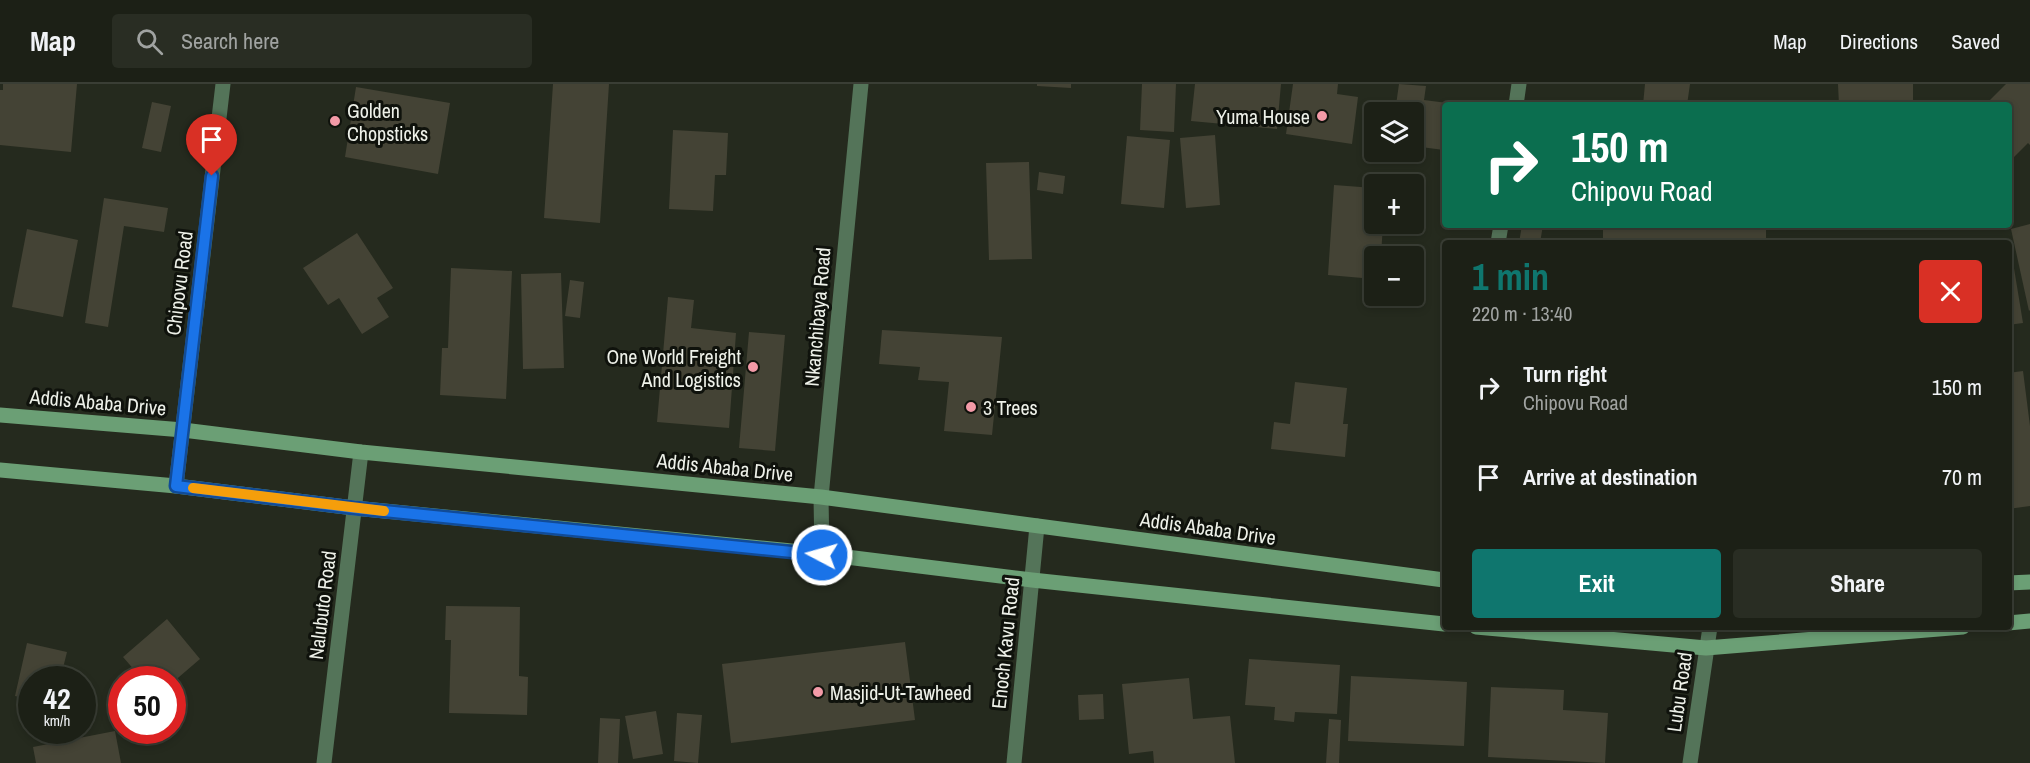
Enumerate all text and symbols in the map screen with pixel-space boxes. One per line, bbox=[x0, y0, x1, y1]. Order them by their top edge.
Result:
search box bbox=[112, 14, 532, 68]
text: Map bbox=[30, 22, 76, 60]
icon: search bbox=[133, 25, 166, 58]
text: Search here bbox=[181, 26, 279, 56]
text: Map bbox=[1773, 27, 1807, 56]
text: Directions bbox=[1840, 27, 1918, 56]
text: Saved bbox=[1951, 27, 2000, 56]
place label: Golden Chopsticks bbox=[347, 97, 428, 147]
map controls bbox=[1364, 102, 1424, 306]
button: layers bbox=[1364, 102, 1424, 162]
place label: Yuma House bbox=[1216, 103, 1310, 130]
marker: Yuma House bbox=[1315, 109, 1329, 123]
pin bbox=[186, 114, 237, 176]
marker: Golden Chopsticks bbox=[328, 114, 342, 128]
text: 150 m bbox=[1571, 119, 1669, 175]
icon: arrive bbox=[195, 123, 228, 156]
icon: right bbox=[1472, 126, 1550, 204]
text: Chipovu Road bbox=[1571, 173, 1713, 209]
button: + bbox=[1364, 174, 1424, 234]
street label: Chipovu Road bbox=[159, 229, 199, 337]
street label: Nkanchibaya Road bbox=[797, 246, 837, 388]
button: − bbox=[1364, 246, 1424, 306]
text: 1 min bbox=[1472, 253, 1549, 301]
button: close bbox=[1919, 260, 1982, 323]
text: 220 m · 13:40 bbox=[1472, 300, 1572, 327]
place label: One World Freight And Logistics bbox=[606, 343, 741, 393]
text: Turn right bbox=[1523, 359, 1607, 389]
marker: One World Freight And Logistics bbox=[746, 360, 760, 374]
icon: right bbox=[1472, 371, 1505, 404]
text: 150 m bbox=[1932, 372, 1982, 402]
street label: Addis Ababa Drive bbox=[28, 383, 167, 421]
text: Chipovu Road bbox=[1523, 389, 1628, 416]
place label: 3 Trees bbox=[983, 394, 1038, 421]
marker: 3 Trees bbox=[964, 400, 978, 414]
street label: Addis Ababa Drive bbox=[655, 446, 794, 488]
icon: arrive bbox=[1472, 461, 1505, 494]
text: Arrive at destination bbox=[1523, 462, 1697, 492]
text: 70 m bbox=[1942, 462, 1982, 492]
street label: Addis Ababa Drive bbox=[1137, 505, 1278, 551]
position arrow bbox=[790, 523, 854, 587]
street label: Nalubuto Road bbox=[302, 549, 342, 661]
button: Exit bbox=[1472, 549, 1721, 618]
button: Share bbox=[1733, 549, 1982, 618]
street label: Enoch Kavu Road bbox=[985, 576, 1025, 710]
street label: Lubu Road bbox=[1660, 650, 1698, 734]
speed limit sign: 50 bbox=[108, 666, 186, 744]
text: 42 bbox=[43, 678, 71, 718]
place label: Masjid-Ut-Tawheed bbox=[830, 679, 972, 706]
marker: Masjid-Ut-Tawheed bbox=[811, 685, 825, 699]
text: km/h bbox=[44, 710, 70, 731]

